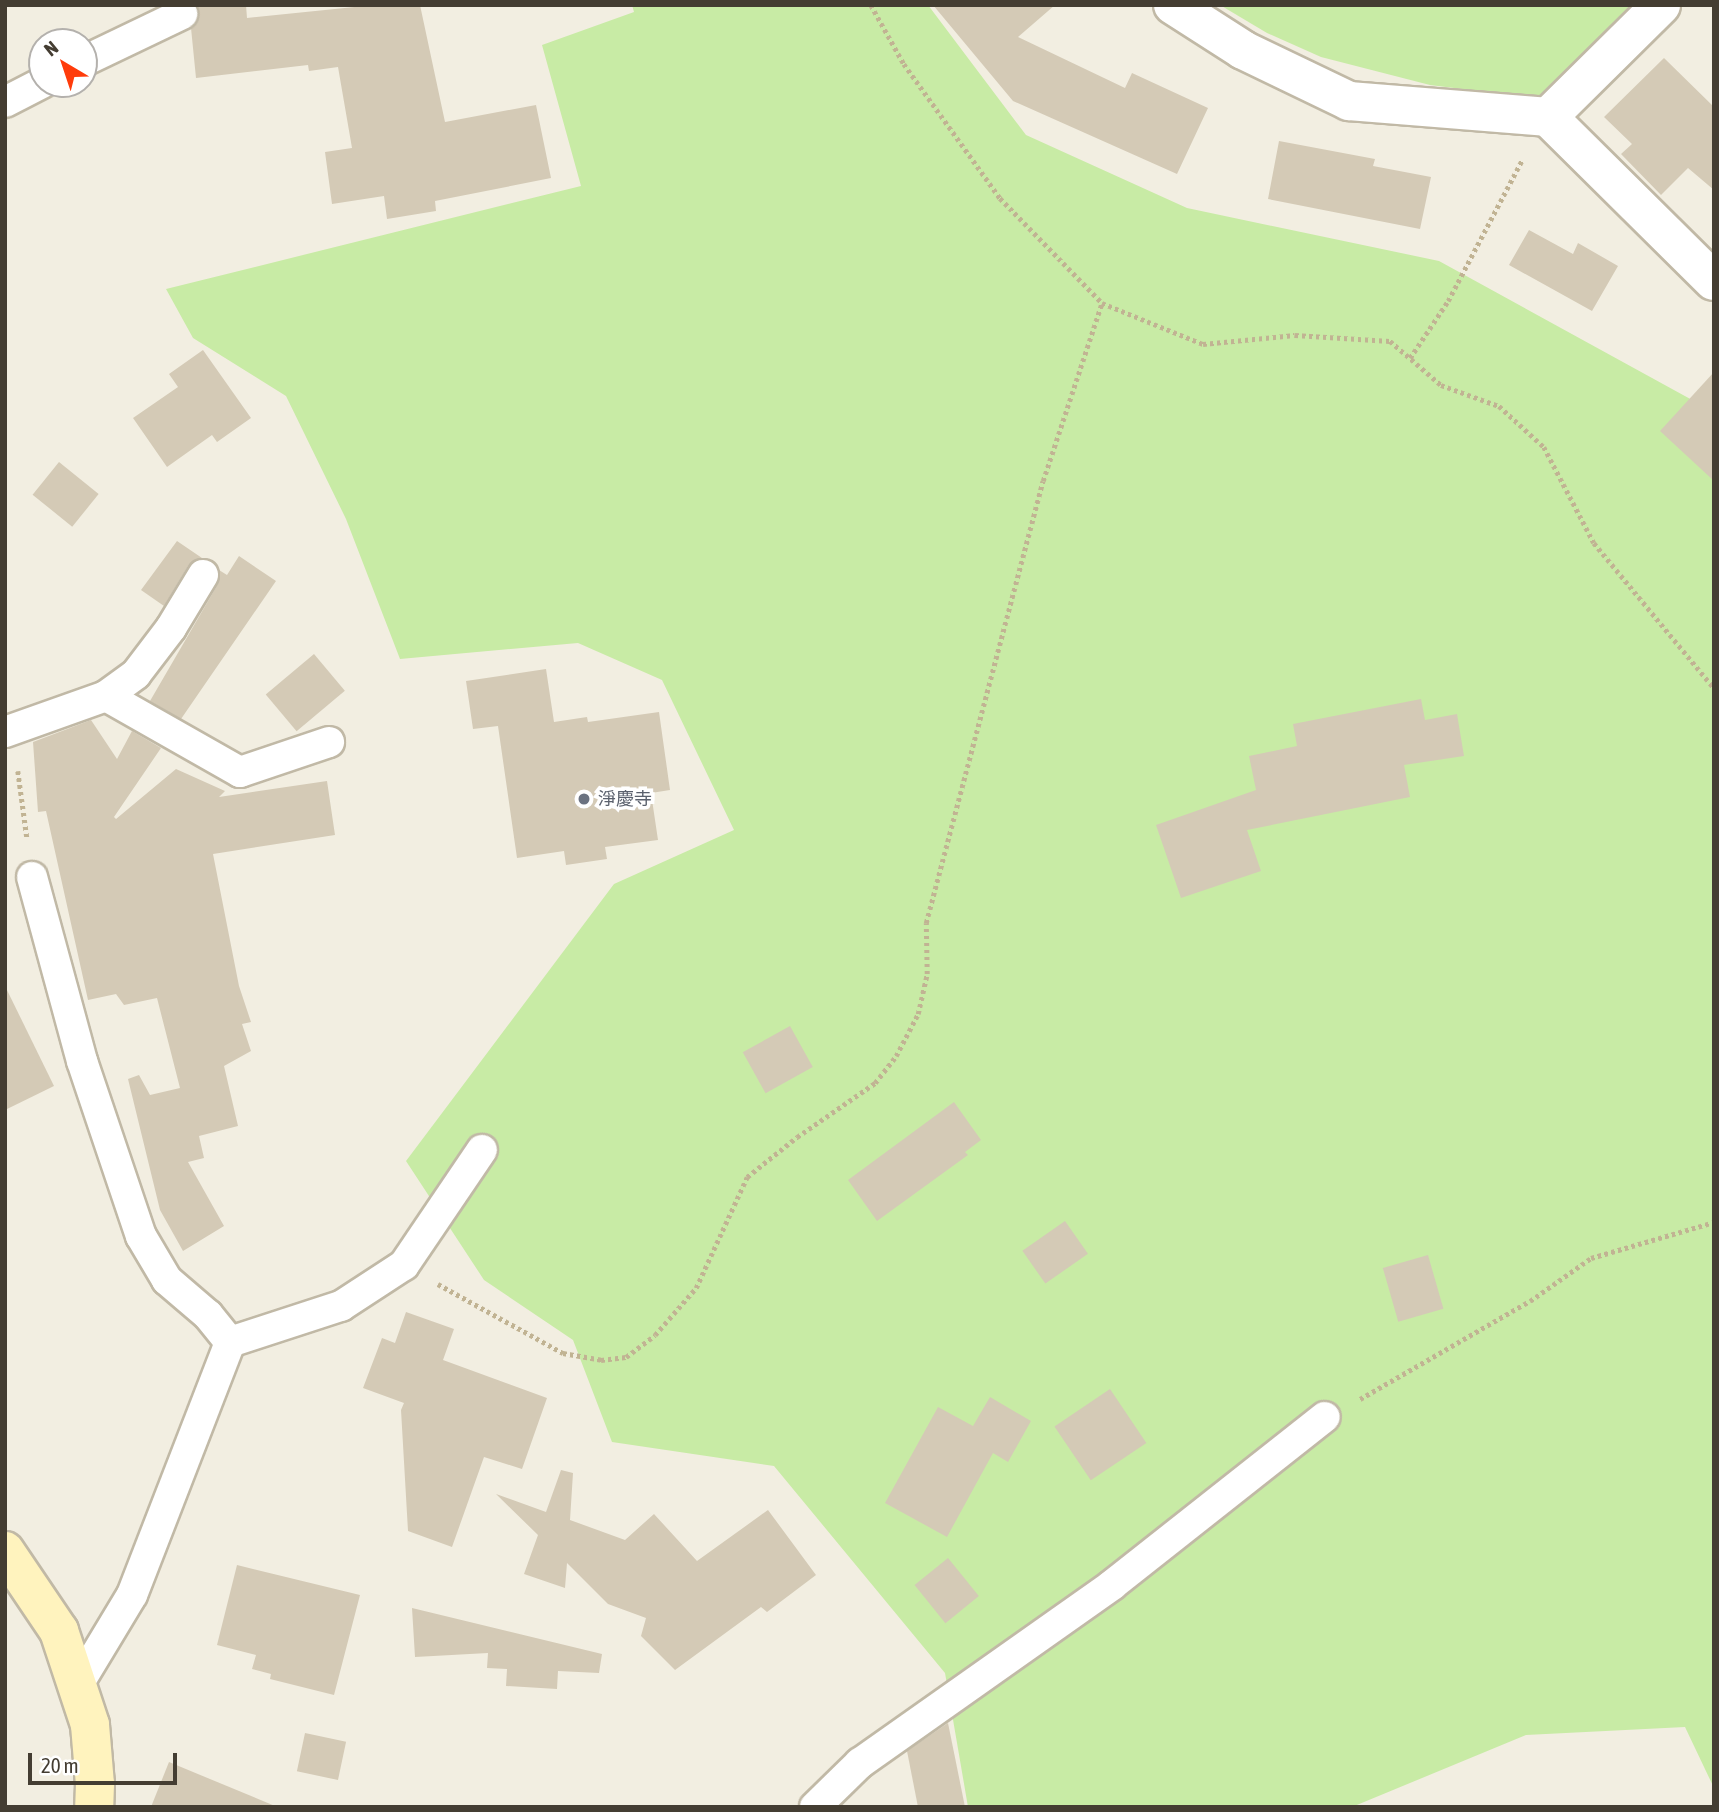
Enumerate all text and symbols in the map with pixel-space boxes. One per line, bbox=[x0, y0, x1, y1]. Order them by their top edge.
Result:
north arrow bbox=[28, 28, 98, 98]
text: N bbox=[40, 36, 62, 60]
place label: 淨慶寺 bbox=[598, 788, 652, 810]
marker: 淨慶寺 bbox=[576, 791, 592, 807]
scale bar bbox=[32, 1738, 180, 1782]
text: 20 m bbox=[41, 1753, 79, 1777]

